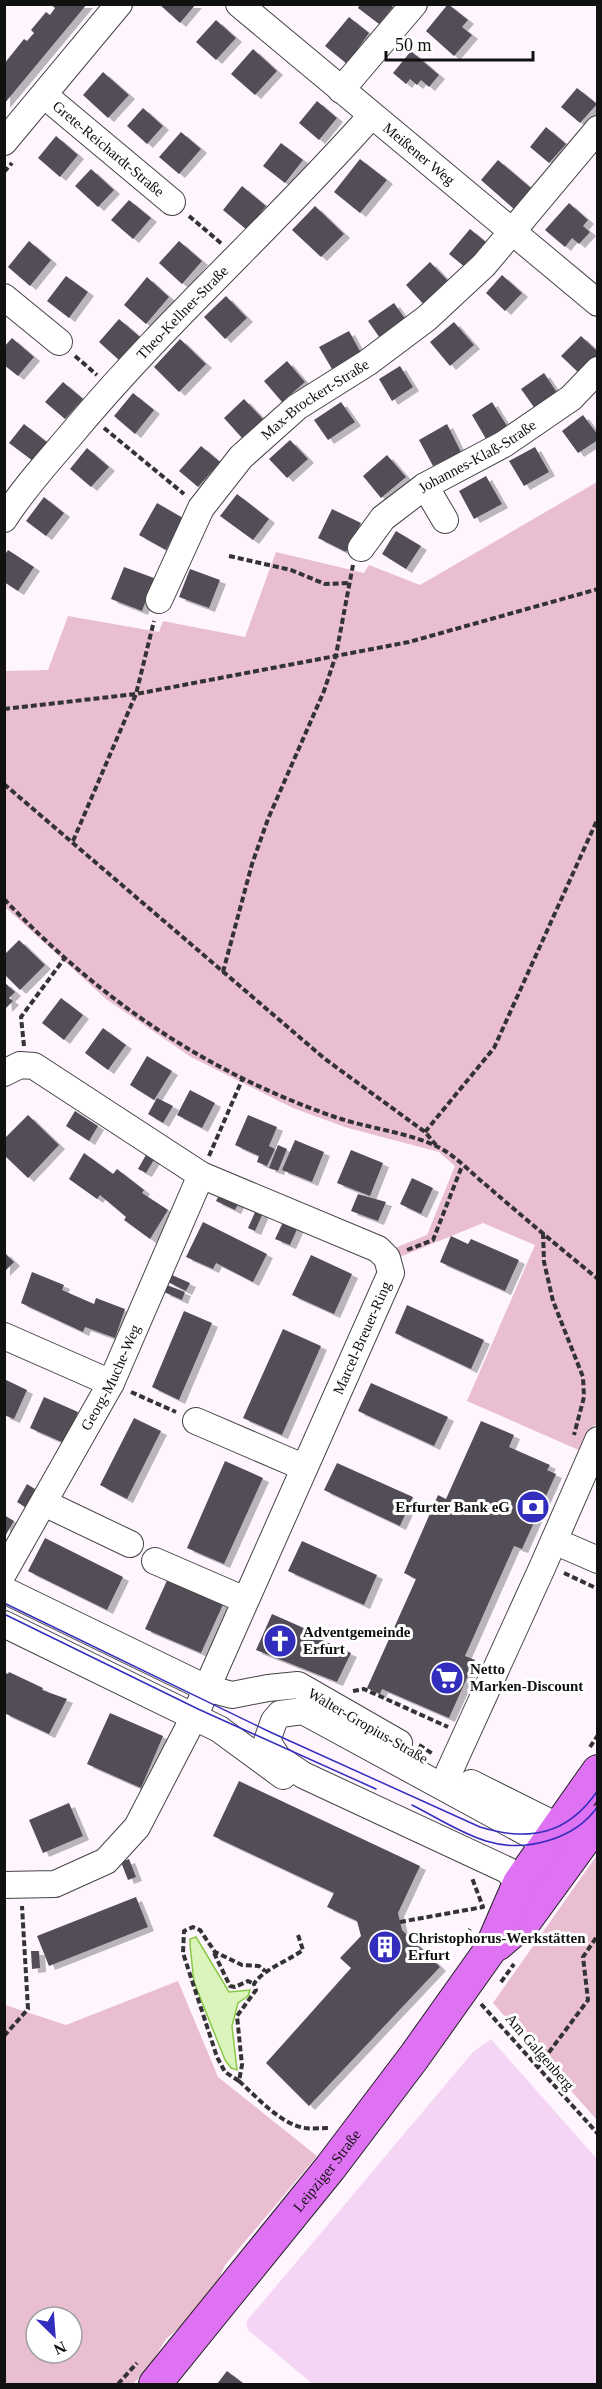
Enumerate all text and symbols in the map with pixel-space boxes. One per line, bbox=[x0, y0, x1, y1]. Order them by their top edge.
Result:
scale bar bbox=[386, 24, 533, 62]
text: 50 m bbox=[395, 35, 432, 55]
street label: Grete-Reichardt-Straße bbox=[50, 98, 168, 200]
street label: Meißener Weg bbox=[380, 119, 458, 188]
street label: Theo-Kellner-Straße bbox=[133, 262, 231, 363]
street label: Max-Brockert-Straße bbox=[258, 356, 372, 443]
street label: Johannes-Klaß-Straße bbox=[415, 416, 539, 496]
street label: Marcel-Breuer-Ring bbox=[330, 1279, 394, 1397]
street label: Georg-Muche-Weg bbox=[78, 1322, 144, 1433]
bank icon: Erfurter Bank eG bbox=[515, 1489, 551, 1525]
place label: Erfurter Bank eG bbox=[395, 1499, 510, 1515]
church icon: Adventgemeinde Erfurt bbox=[262, 1623, 298, 1659]
place label: Adventgemeinde Erfurt bbox=[303, 1624, 411, 1657]
supermarket icon: Netto Marken-Discount bbox=[429, 1660, 465, 1696]
place label: Netto Marken-Discount bbox=[470, 1661, 583, 1694]
street label: Walter-Gropius-Straße bbox=[305, 1685, 431, 1767]
building icon: Christophorus-Werkstätten Erfurt bbox=[367, 1929, 403, 1965]
place label: Christophorus-Werkstätten Erfurt bbox=[408, 1930, 586, 1963]
street label: Am Galgenberg bbox=[502, 2011, 578, 2094]
street label: Leipziger Straße bbox=[290, 2126, 364, 2215]
north arrow bbox=[24, 2305, 84, 2365]
text: N bbox=[51, 2338, 69, 2358]

